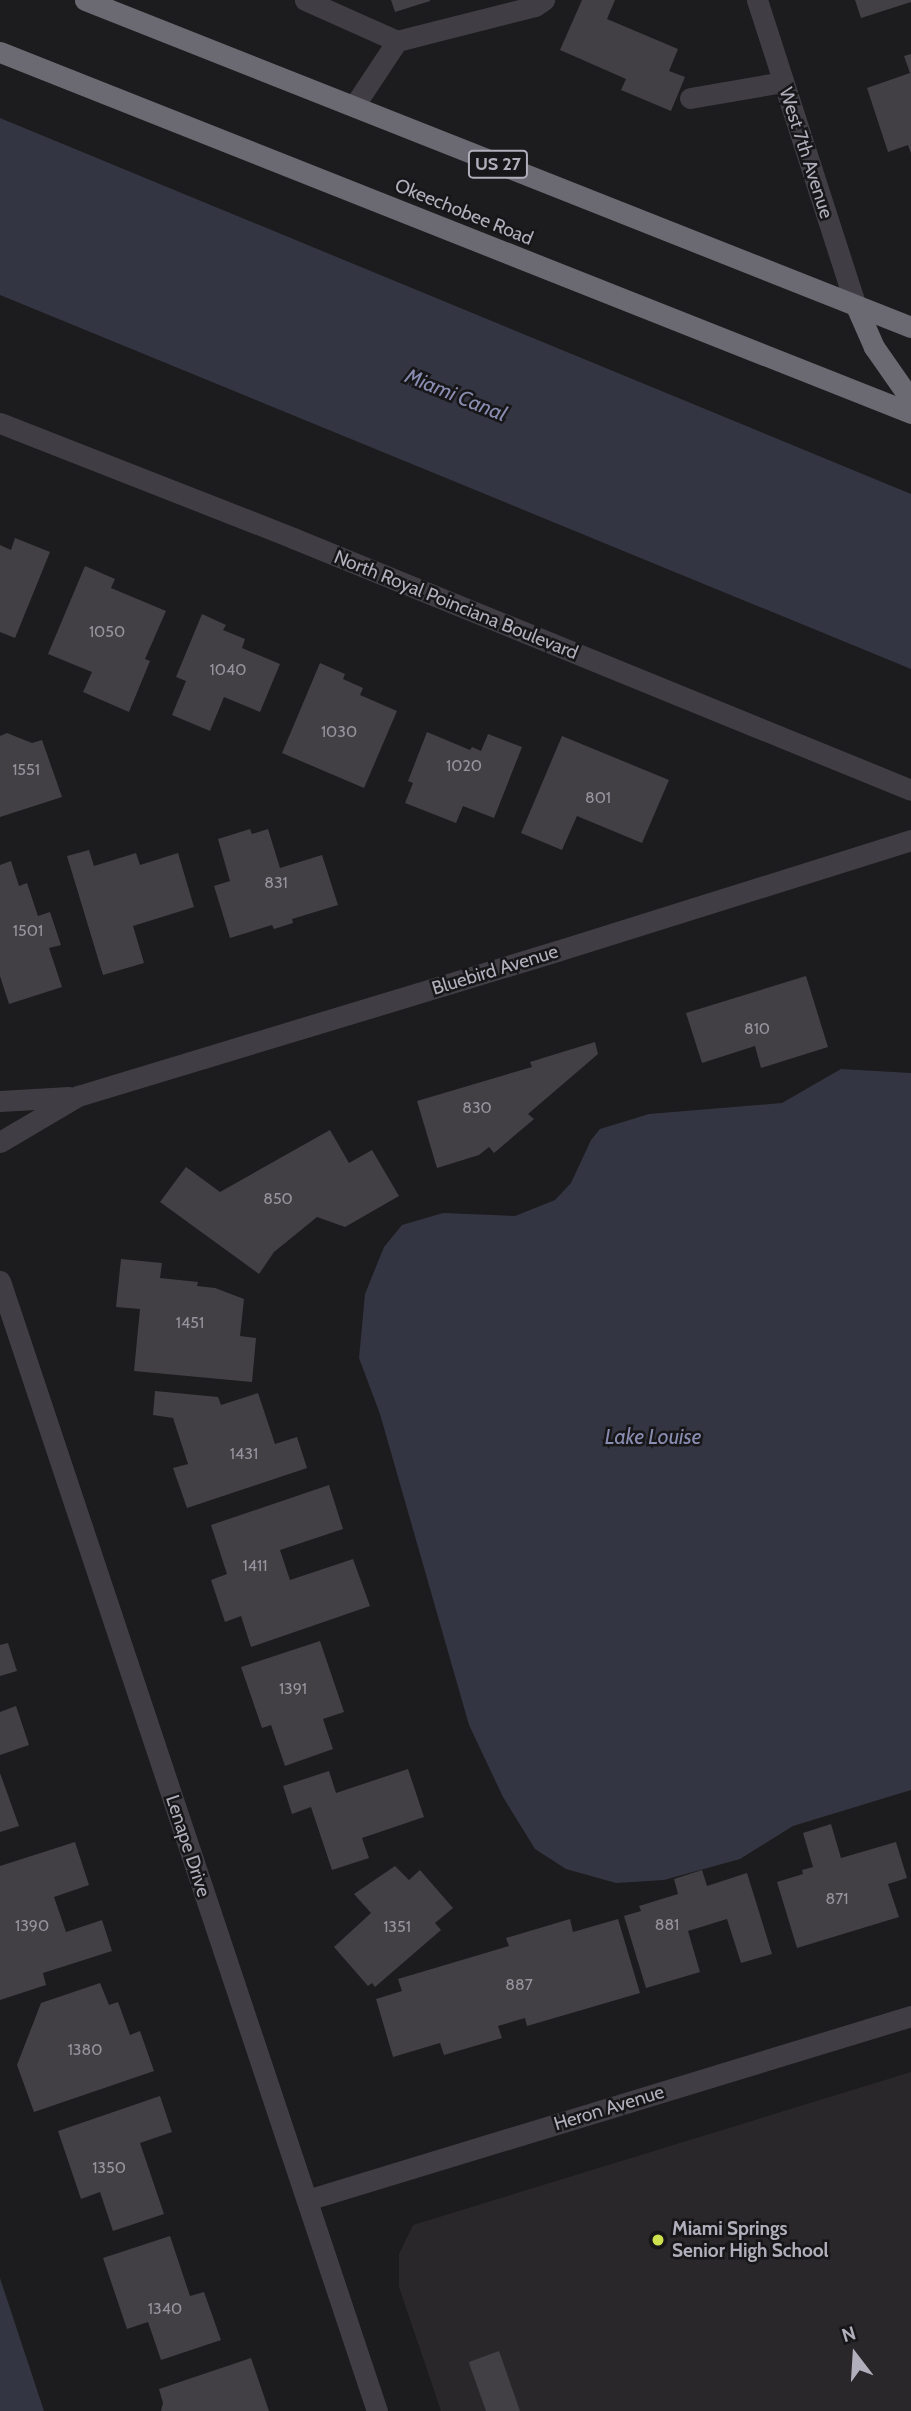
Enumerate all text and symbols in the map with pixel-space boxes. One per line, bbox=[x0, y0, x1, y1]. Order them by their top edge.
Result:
street label: West 7th Avenue bbox=[774, 85, 838, 221]
road number: US 27 bbox=[466, 149, 530, 178]
street label: Okeechobee Road bbox=[392, 174, 536, 250]
water label: Miami Canal bbox=[402, 363, 510, 427]
street label: North Royal Poinciana Boulevard bbox=[331, 546, 581, 664]
house number: 1050 bbox=[89, 622, 125, 642]
house number: 1040 bbox=[210, 660, 246, 680]
house number: 1030 bbox=[321, 722, 357, 742]
house number: 1020 bbox=[446, 756, 482, 776]
house number: 1551 bbox=[12, 760, 40, 780]
house number: 801 bbox=[585, 788, 611, 808]
house number: 831 bbox=[264, 873, 288, 893]
house number: 1501 bbox=[13, 921, 43, 941]
street label: Bluebird Avenue bbox=[429, 940, 561, 1000]
house number: 810 bbox=[744, 1019, 770, 1039]
house number: 830 bbox=[462, 1098, 492, 1118]
house number: 850 bbox=[263, 1189, 293, 1209]
house number: 1451 bbox=[176, 1313, 204, 1333]
water label: Lake Louise bbox=[605, 1424, 701, 1450]
house number: 1431 bbox=[230, 1444, 258, 1464]
house number: 1411 bbox=[243, 1556, 267, 1576]
house number: 1391 bbox=[279, 1679, 307, 1699]
street label: Lenape Drive bbox=[161, 1792, 215, 1900]
house number: 871 bbox=[826, 1889, 848, 1909]
house number: 881 bbox=[655, 1915, 679, 1935]
house number: 1390 bbox=[15, 1916, 49, 1936]
house number: 1351 bbox=[383, 1917, 411, 1937]
house number: 887 bbox=[505, 1975, 533, 1995]
house number: 1380 bbox=[68, 2040, 102, 2060]
street label: Heron Avenue bbox=[551, 2080, 667, 2136]
house number: 1350 bbox=[92, 2158, 126, 2178]
place label: Miami Springs Senior High School bbox=[672, 2218, 829, 2262]
marker: Miami Springs Senior High School bbox=[650, 2232, 666, 2248]
house number: 1340 bbox=[148, 2299, 182, 2319]
north arrow bbox=[820, 2320, 890, 2390]
text: N bbox=[839, 2321, 859, 2347]

